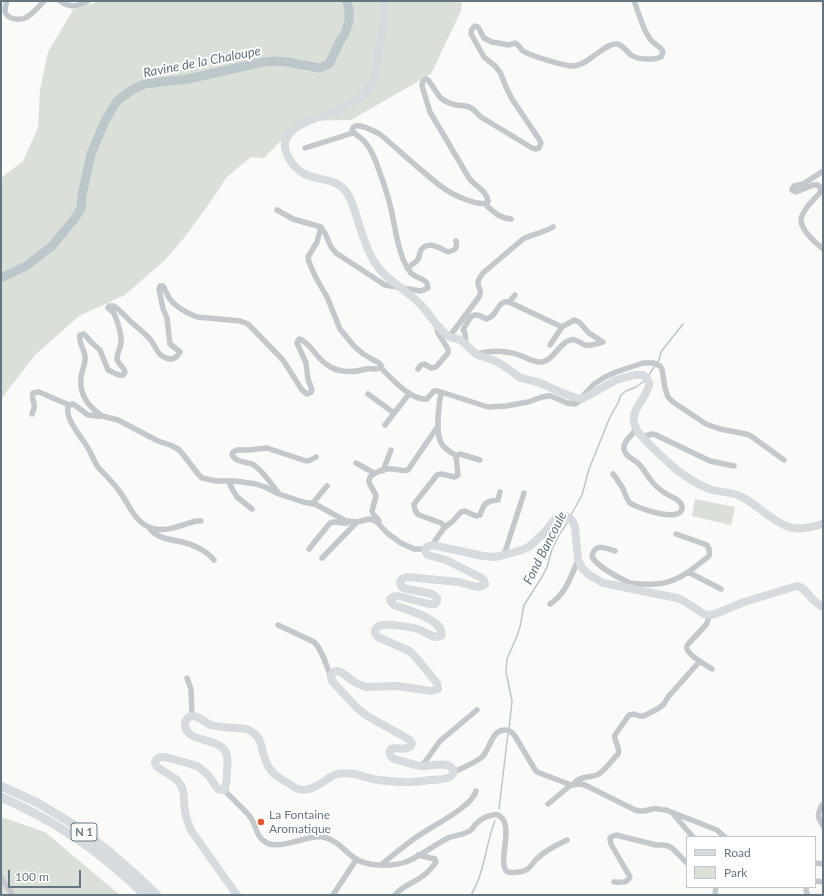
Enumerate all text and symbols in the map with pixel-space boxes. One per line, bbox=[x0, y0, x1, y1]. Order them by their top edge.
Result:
water label: Ravine de la Chaloupe bbox=[142, 43, 262, 81]
water label: Fond Bancoule bbox=[520, 509, 570, 587]
place label: La Fontaine Aromatique bbox=[269, 808, 331, 836]
marker: La Fontaine Aromatique bbox=[256, 817, 266, 827]
road number: N 1 bbox=[71, 823, 97, 841]
legend bbox=[686, 836, 816, 888]
text: Road bbox=[724, 845, 751, 860]
scale bar bbox=[10, 862, 83, 888]
text: Park bbox=[724, 865, 747, 880]
text: 100 m bbox=[15, 869, 49, 884]

